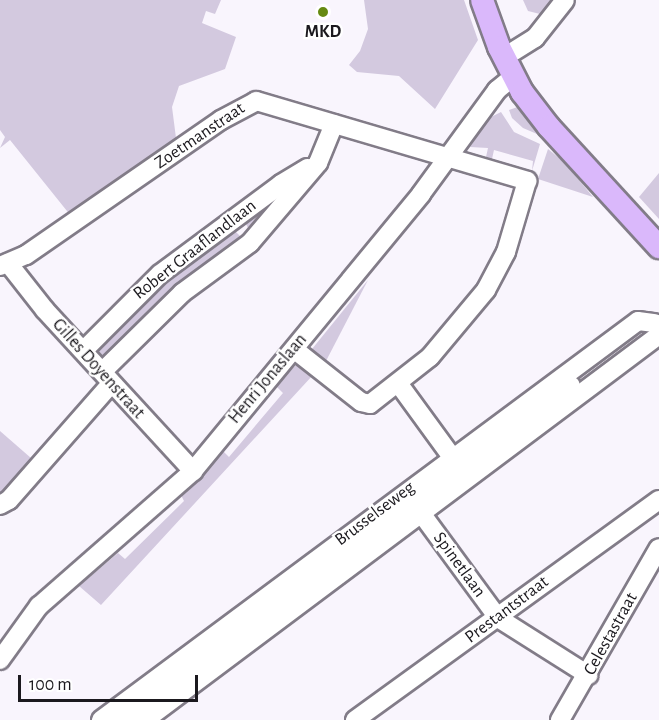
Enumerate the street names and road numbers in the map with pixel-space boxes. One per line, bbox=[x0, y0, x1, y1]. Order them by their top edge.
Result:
street label: Zoetmanstraat bbox=[151, 98, 249, 174]
street label: Robert Graaflandlaan bbox=[129, 195, 261, 305]
street label: Gilles Doyenstraat bbox=[47, 314, 149, 424]
street label: Henri Jonaslaan bbox=[224, 330, 312, 428]
street label: Brusselseweg bbox=[331, 477, 419, 551]
street label: Spinetlaan bbox=[428, 528, 490, 602]
street label: Prestantstraat bbox=[461, 572, 553, 648]
street label: Celestastraat bbox=[579, 589, 643, 679]

